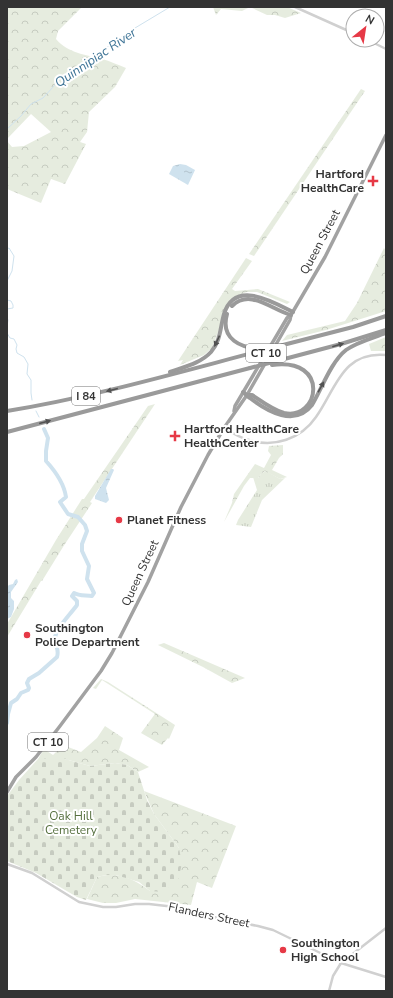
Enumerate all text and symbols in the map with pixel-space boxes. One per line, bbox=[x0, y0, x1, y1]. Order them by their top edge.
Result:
north arrow bbox=[345, 8, 385, 48]
text: N bbox=[362, 11, 377, 28]
water label: Quinnipiac River bbox=[51, 24, 140, 92]
place label: Hartford HealthCare bbox=[301, 166, 364, 196]
marker: Hartford HealthCare bbox=[367, 175, 379, 187]
street label: Queen Street bbox=[296, 206, 344, 277]
one-way arrow bbox=[214, 336, 220, 347]
one-way arrow bbox=[332, 342, 344, 348]
road number: CT 10 bbox=[246, 344, 286, 362]
one-way arrow bbox=[318, 381, 325, 393]
road number: I 84 bbox=[72, 387, 100, 405]
one-way arrow bbox=[106, 387, 118, 393]
one-way arrow bbox=[38, 418, 51, 424]
place label: Hartford HealthCare HealthCenter bbox=[184, 421, 299, 451]
marker: Hartford HealthCare HealthCenter bbox=[169, 430, 181, 442]
place label: Planet Fitness bbox=[127, 512, 206, 528]
marker: Planet Fitness bbox=[114, 515, 124, 525]
street label: Queen Street bbox=[118, 537, 163, 609]
place label: Southington Police Department bbox=[35, 620, 140, 650]
marker: Southington Police Department bbox=[22, 630, 32, 640]
road number: CT 10 bbox=[28, 733, 68, 751]
park label: Oak Hill Cemetery bbox=[45, 808, 98, 838]
street label: Flanders Street bbox=[167, 899, 252, 932]
place label: Southington High School bbox=[291, 935, 360, 965]
marker: Southington High School bbox=[278, 945, 288, 955]

